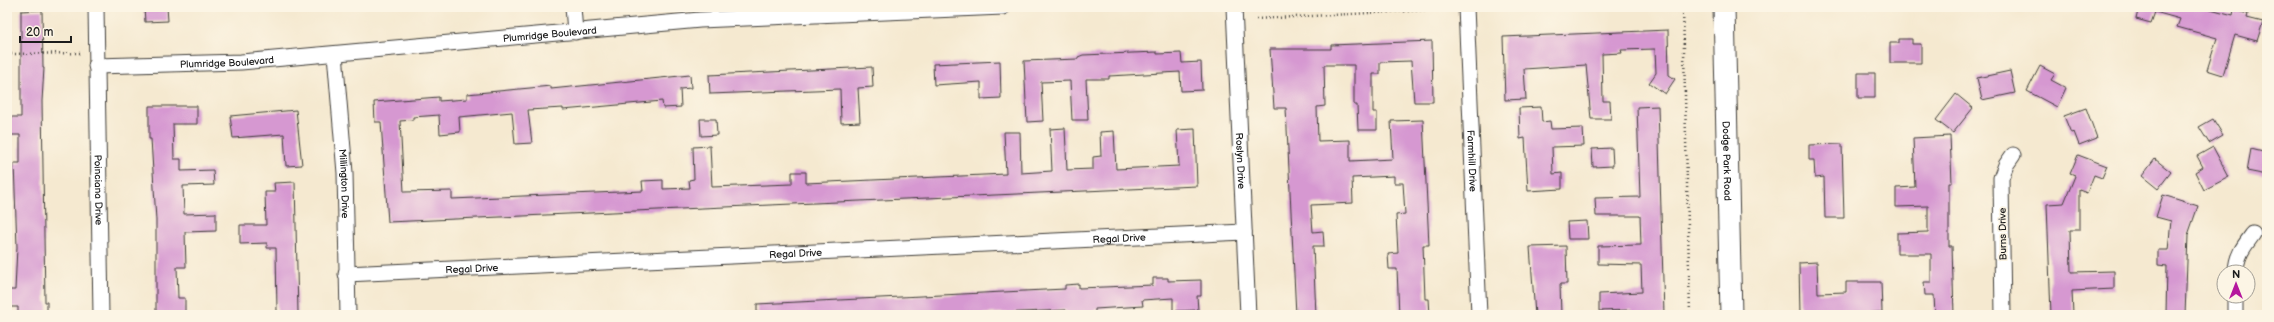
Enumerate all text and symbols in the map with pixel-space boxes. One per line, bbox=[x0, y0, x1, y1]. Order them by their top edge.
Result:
scale bar bbox=[20, 18, 71, 44]
street label: Plumridge Boulevard bbox=[502, 24, 597, 45]
text: 20 m bbox=[26, 25, 53, 40]
street label: Plumridge Boulevard bbox=[180, 54, 275, 71]
street label: Dodge Park Road bbox=[1720, 121, 1733, 201]
street label: Farmhill Drive bbox=[1464, 130, 1479, 192]
street label: Roslyn Drive bbox=[1233, 132, 1247, 189]
street label: Millington Drive bbox=[336, 148, 351, 219]
street label: Poinciana Drive bbox=[91, 155, 105, 225]
street label: Burns Drive bbox=[1997, 207, 2009, 261]
street label: Regal Drive bbox=[1092, 232, 1146, 246]
street label: Regal Drive bbox=[769, 247, 822, 261]
street label: Regal Drive bbox=[445, 262, 499, 276]
north arrow bbox=[2216, 264, 2256, 304]
text: N bbox=[2232, 268, 2240, 281]

